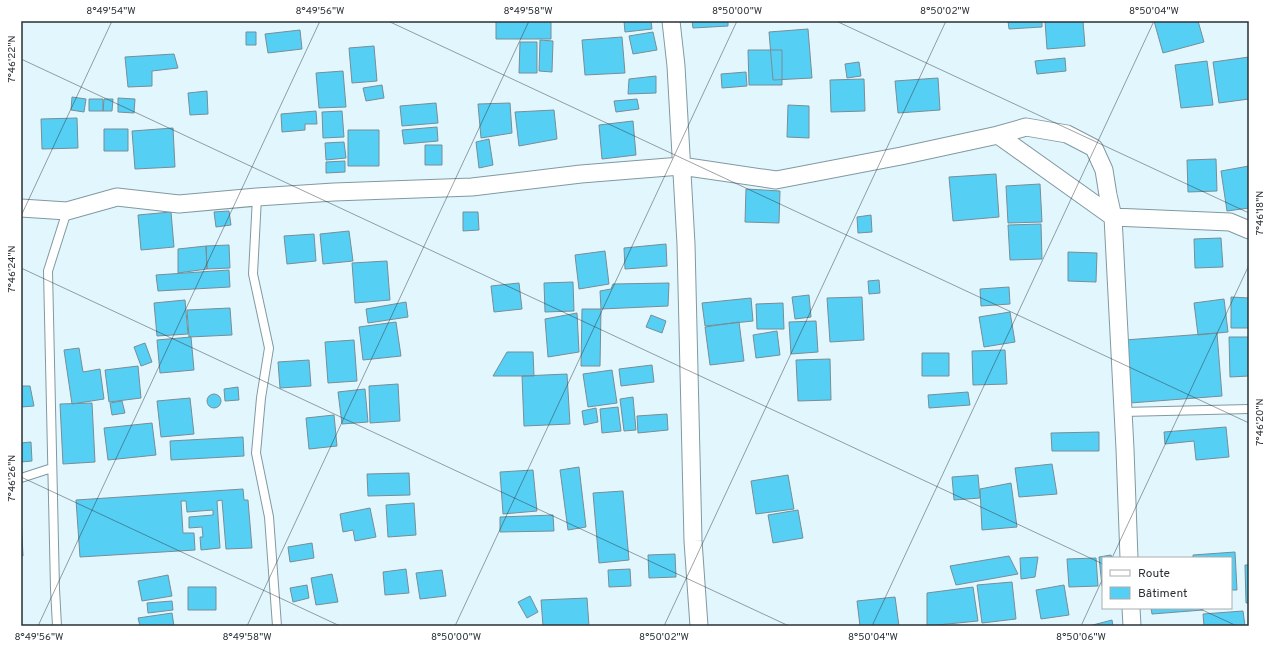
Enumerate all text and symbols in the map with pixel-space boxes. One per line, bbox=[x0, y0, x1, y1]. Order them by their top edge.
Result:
text: 8°49'54"W bbox=[86, 5, 136, 18]
text: 8°49'56"W bbox=[296, 5, 344, 18]
text: 8°49'58"W bbox=[503, 5, 553, 18]
text: 8°50'00"W bbox=[712, 5, 762, 18]
text: 8°50'02"W bbox=[920, 5, 970, 18]
text: 8°50'04"W bbox=[1129, 5, 1179, 18]
text: 7°46'22"N bbox=[6, 36, 19, 82]
text: 7°46'18"N bbox=[1254, 191, 1267, 235]
text: 7°46'24"N bbox=[6, 246, 19, 292]
text: 7°46'20"N bbox=[1254, 398, 1267, 446]
text: 7°46'26"N bbox=[6, 455, 19, 501]
legend bbox=[1102, 557, 1232, 609]
text: Route bbox=[1138, 566, 1170, 582]
text: Bâtiment bbox=[1138, 586, 1188, 602]
text: 8°49'56"W bbox=[15, 631, 63, 644]
text: 8°49'58"W bbox=[222, 631, 272, 644]
text: 8°50'00"W bbox=[431, 631, 481, 644]
text: 8°50'02"W bbox=[639, 631, 689, 644]
text: 8°50'04"W bbox=[848, 631, 898, 644]
text: 8°50'06"W bbox=[1056, 631, 1106, 644]

